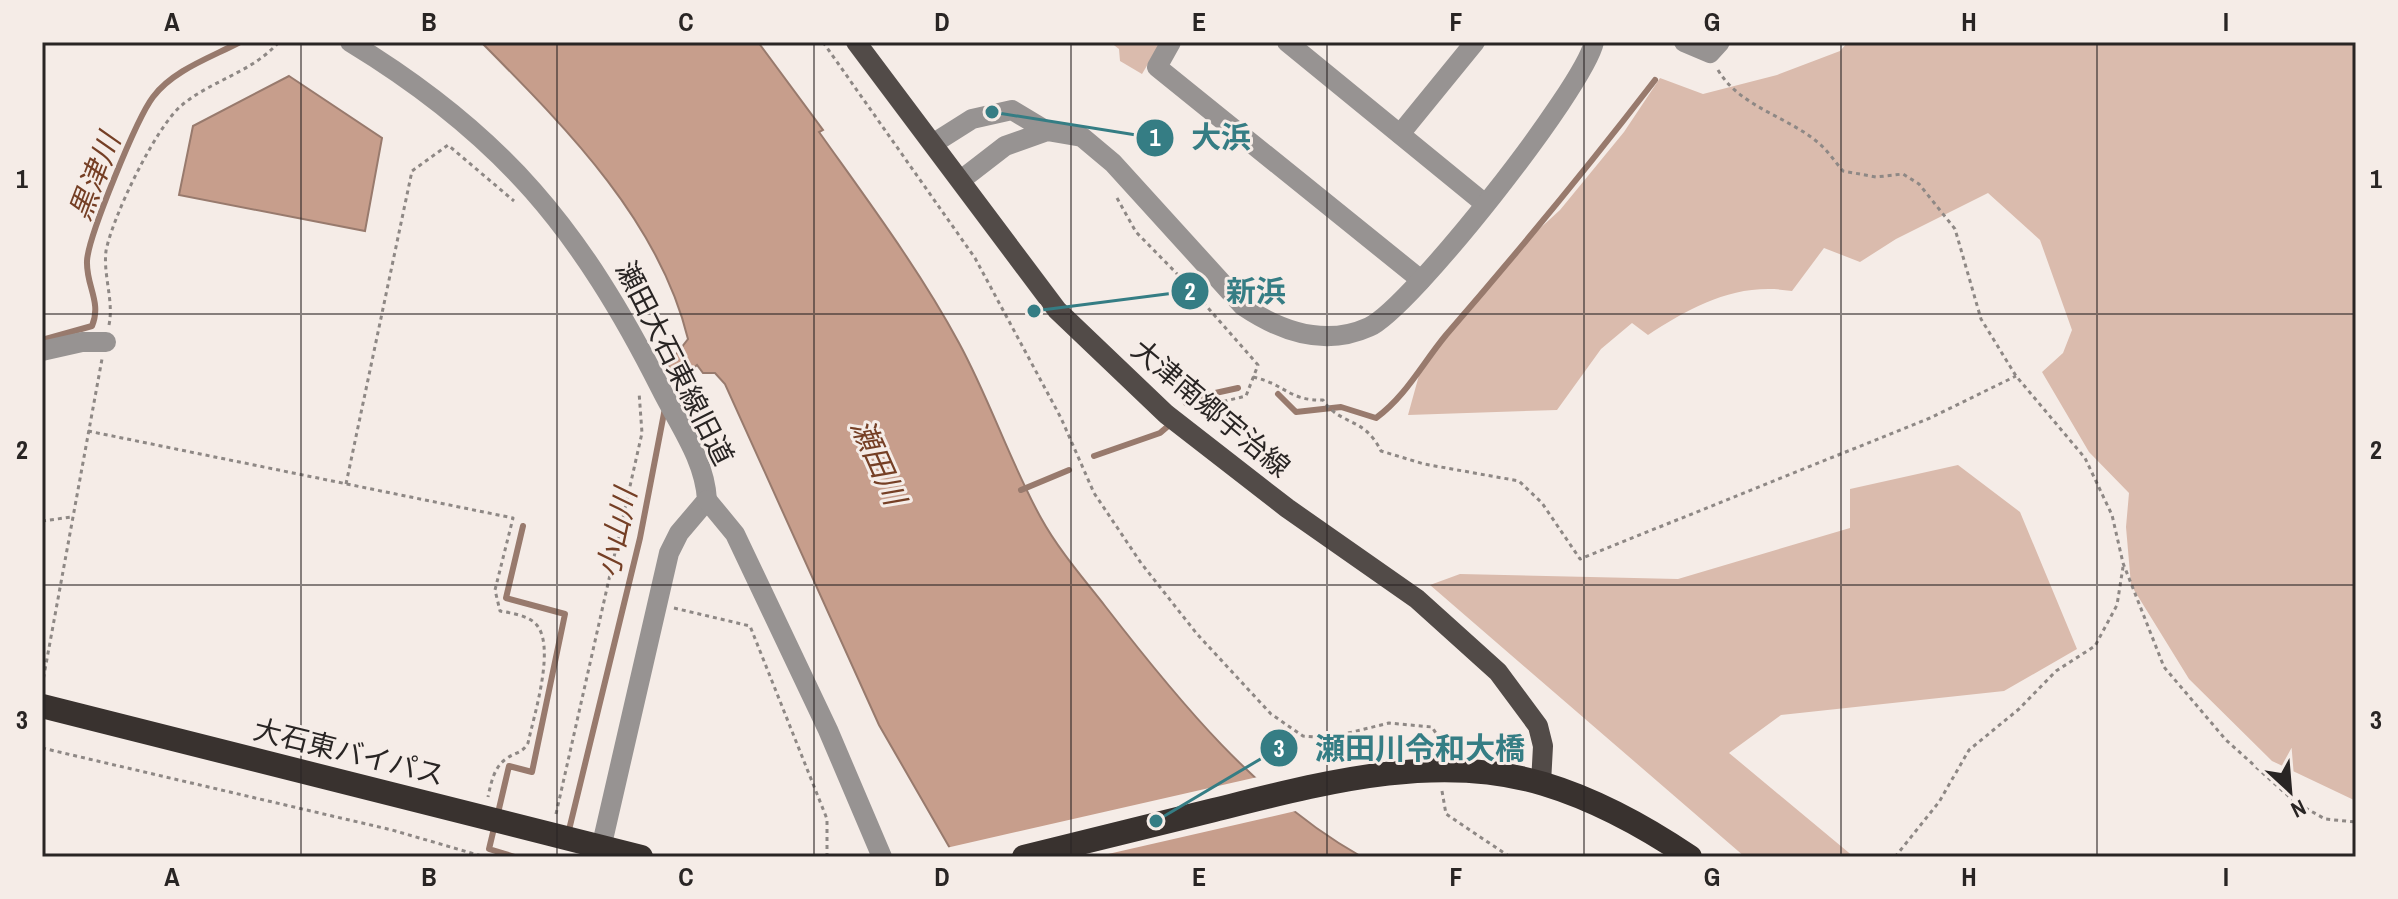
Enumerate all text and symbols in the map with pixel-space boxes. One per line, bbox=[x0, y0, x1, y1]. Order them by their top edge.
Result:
text: A bbox=[164, 4, 180, 39]
text: B bbox=[421, 4, 437, 39]
text: C bbox=[678, 4, 694, 39]
text: D bbox=[934, 4, 950, 39]
text: E bbox=[1192, 4, 1206, 39]
text: F bbox=[1449, 4, 1463, 39]
text: G bbox=[1704, 4, 1720, 39]
text: H bbox=[1961, 4, 1977, 39]
text: I bbox=[2223, 4, 2229, 39]
callout: 大浜 bbox=[1135, 111, 1267, 165]
text: 大浜 bbox=[1191, 117, 1251, 157]
text: 1 bbox=[1150, 121, 1161, 153]
water label: 黒津川 bbox=[59, 125, 130, 226]
text: 1 bbox=[16, 161, 28, 196]
text: 1 bbox=[2370, 161, 2382, 196]
street label: 瀬田大石東線旧道 bbox=[607, 255, 743, 471]
callout: 新浜 bbox=[1170, 264, 1302, 318]
text: 新浜 bbox=[1226, 271, 1286, 311]
text: 2 bbox=[1185, 275, 1196, 307]
street label: 大津南郷宇治線 bbox=[1124, 330, 1298, 486]
water label: 瀬田川 bbox=[842, 412, 917, 514]
text: 2 bbox=[16, 432, 28, 467]
text: 2 bbox=[2370, 432, 2382, 467]
water label: 小山川 bbox=[587, 482, 646, 581]
text: 3 bbox=[16, 702, 28, 737]
text: 3 bbox=[2370, 702, 2382, 737]
street label: 大石東バイパス bbox=[250, 710, 448, 794]
callout: 瀬田川令和大橋 bbox=[1259, 721, 1541, 775]
text: 瀬田川令和大橋 bbox=[1315, 728, 1525, 768]
text: 3 bbox=[1274, 732, 1285, 764]
north arrow bbox=[2250, 751, 2330, 831]
text: N bbox=[2286, 793, 2311, 825]
text: A bbox=[164, 859, 180, 894]
text: B bbox=[421, 859, 437, 894]
text: C bbox=[678, 859, 694, 894]
text: D bbox=[934, 859, 950, 894]
text: E bbox=[1192, 859, 1206, 894]
text: F bbox=[1449, 859, 1463, 894]
text: G bbox=[1704, 859, 1720, 894]
text: H bbox=[1961, 859, 1977, 894]
text: I bbox=[2223, 859, 2229, 894]

